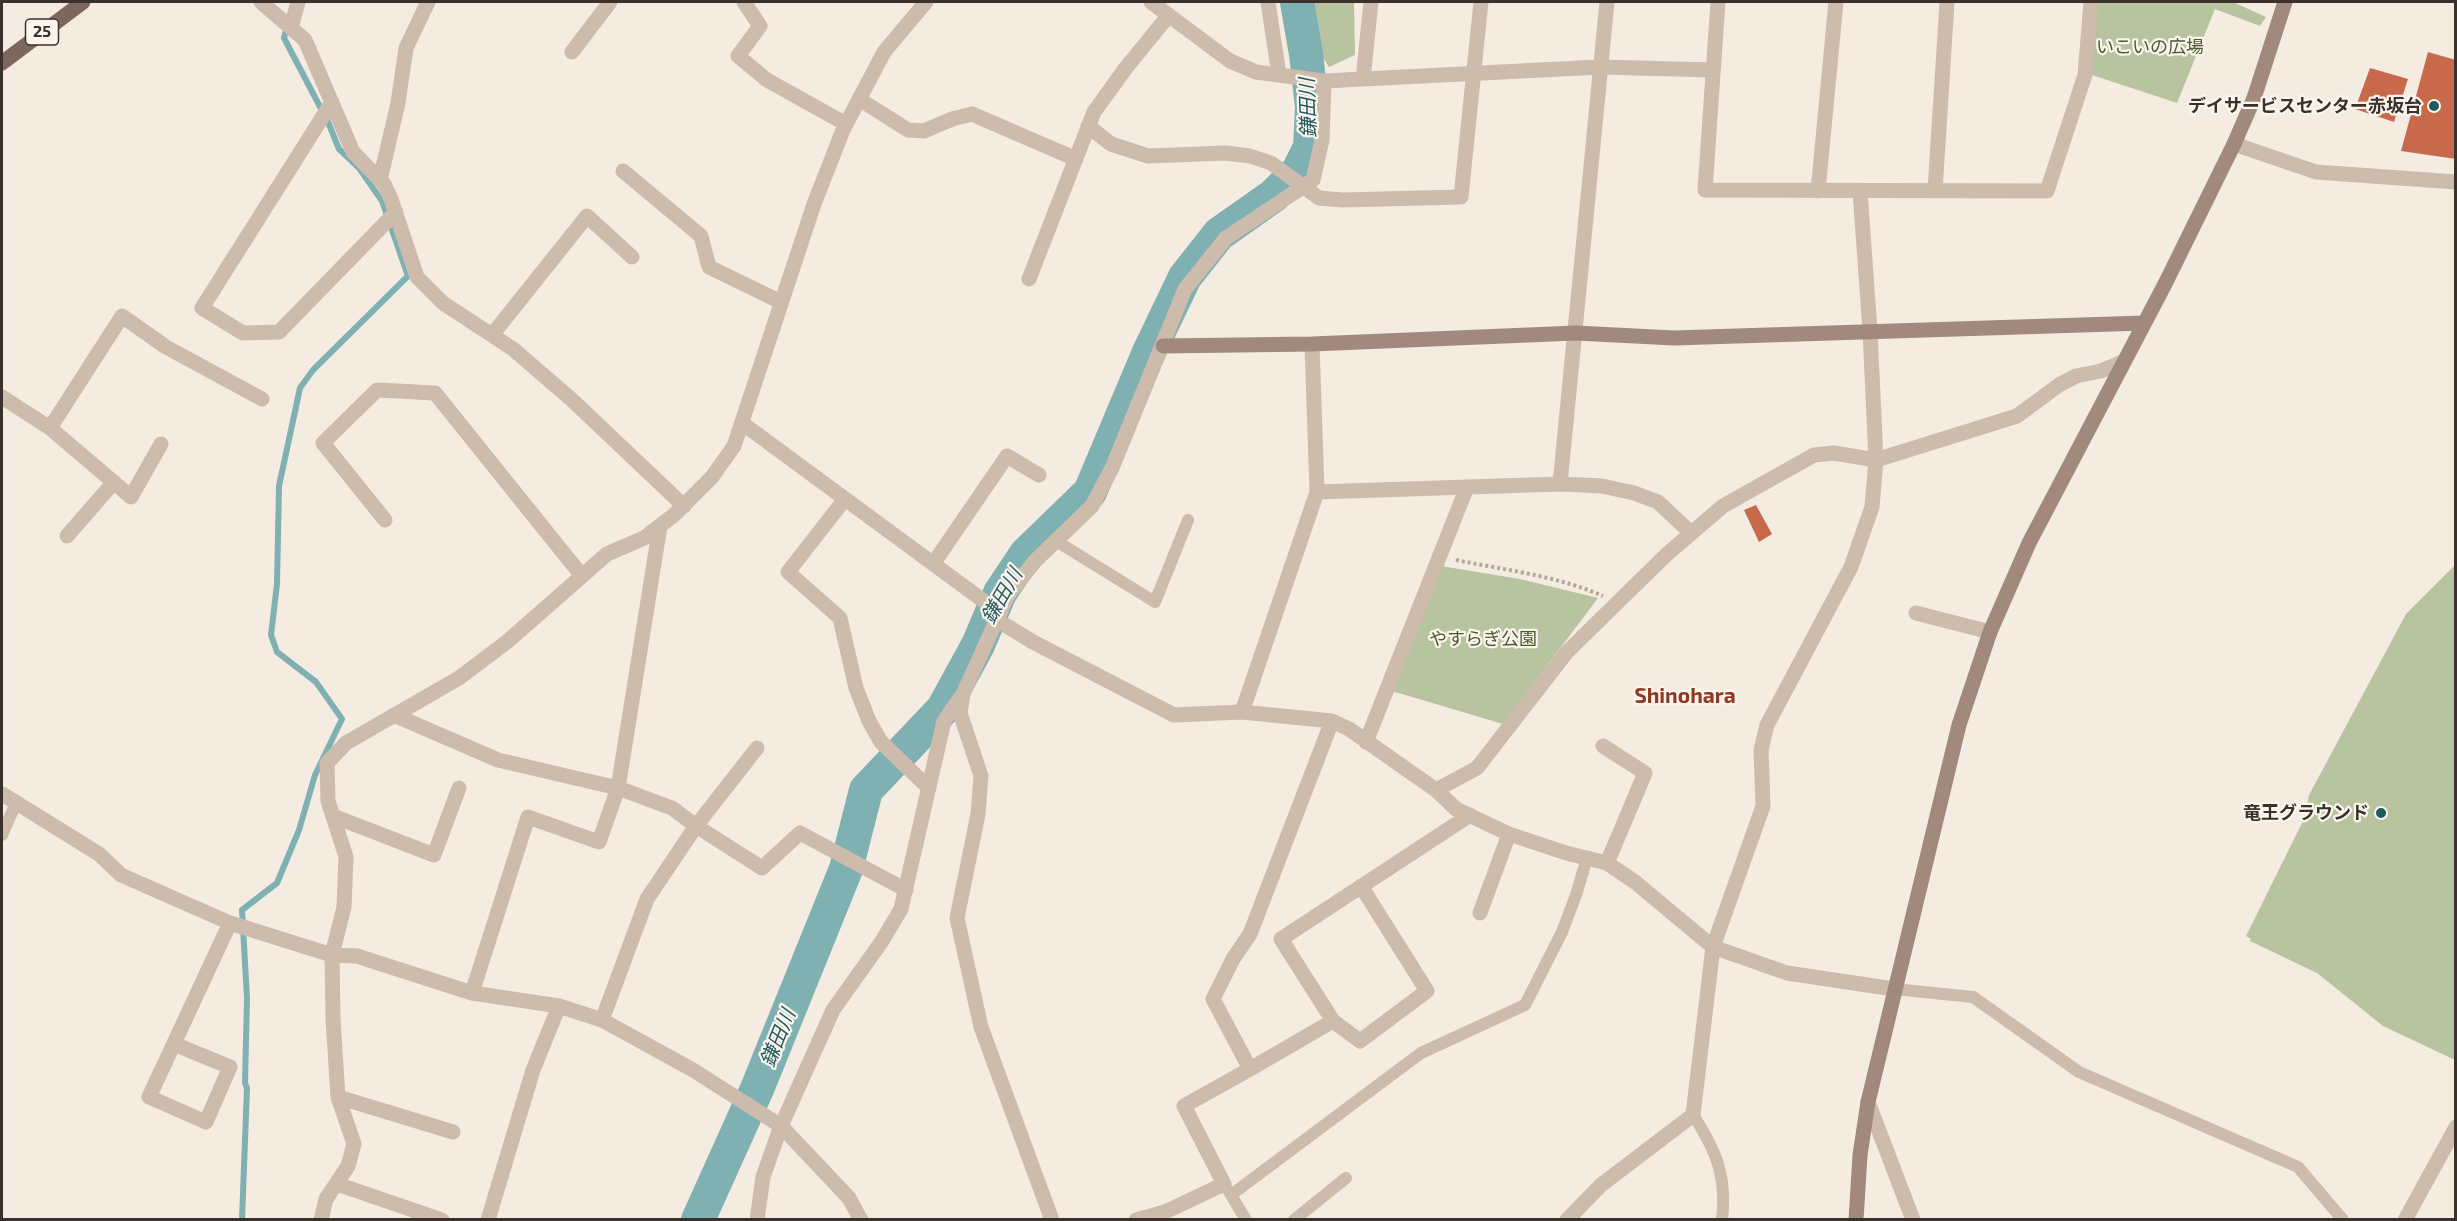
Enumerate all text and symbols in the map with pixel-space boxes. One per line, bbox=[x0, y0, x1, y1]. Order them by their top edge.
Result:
road number: 25 bbox=[26, 19, 58, 45]
park label: いこいの広場 bbox=[2096, 36, 2204, 58]
water label: 鎌田川 bbox=[1295, 78, 1321, 138]
place label: デイサービスセンター赤坂台 bbox=[2188, 95, 2422, 117]
marker: デイサービスセンター赤坂台 bbox=[2427, 99, 2441, 113]
water label: 鎌田川 bbox=[977, 564, 1027, 628]
park label: やすらぎ公園 bbox=[1429, 628, 1537, 650]
district label: Shinohara bbox=[1634, 683, 1736, 709]
place label: 竜王グラウンド bbox=[2243, 802, 2369, 824]
marker: 竜王グラウンド bbox=[2374, 806, 2388, 820]
water label: 鎌田川 bbox=[756, 1006, 800, 1070]

